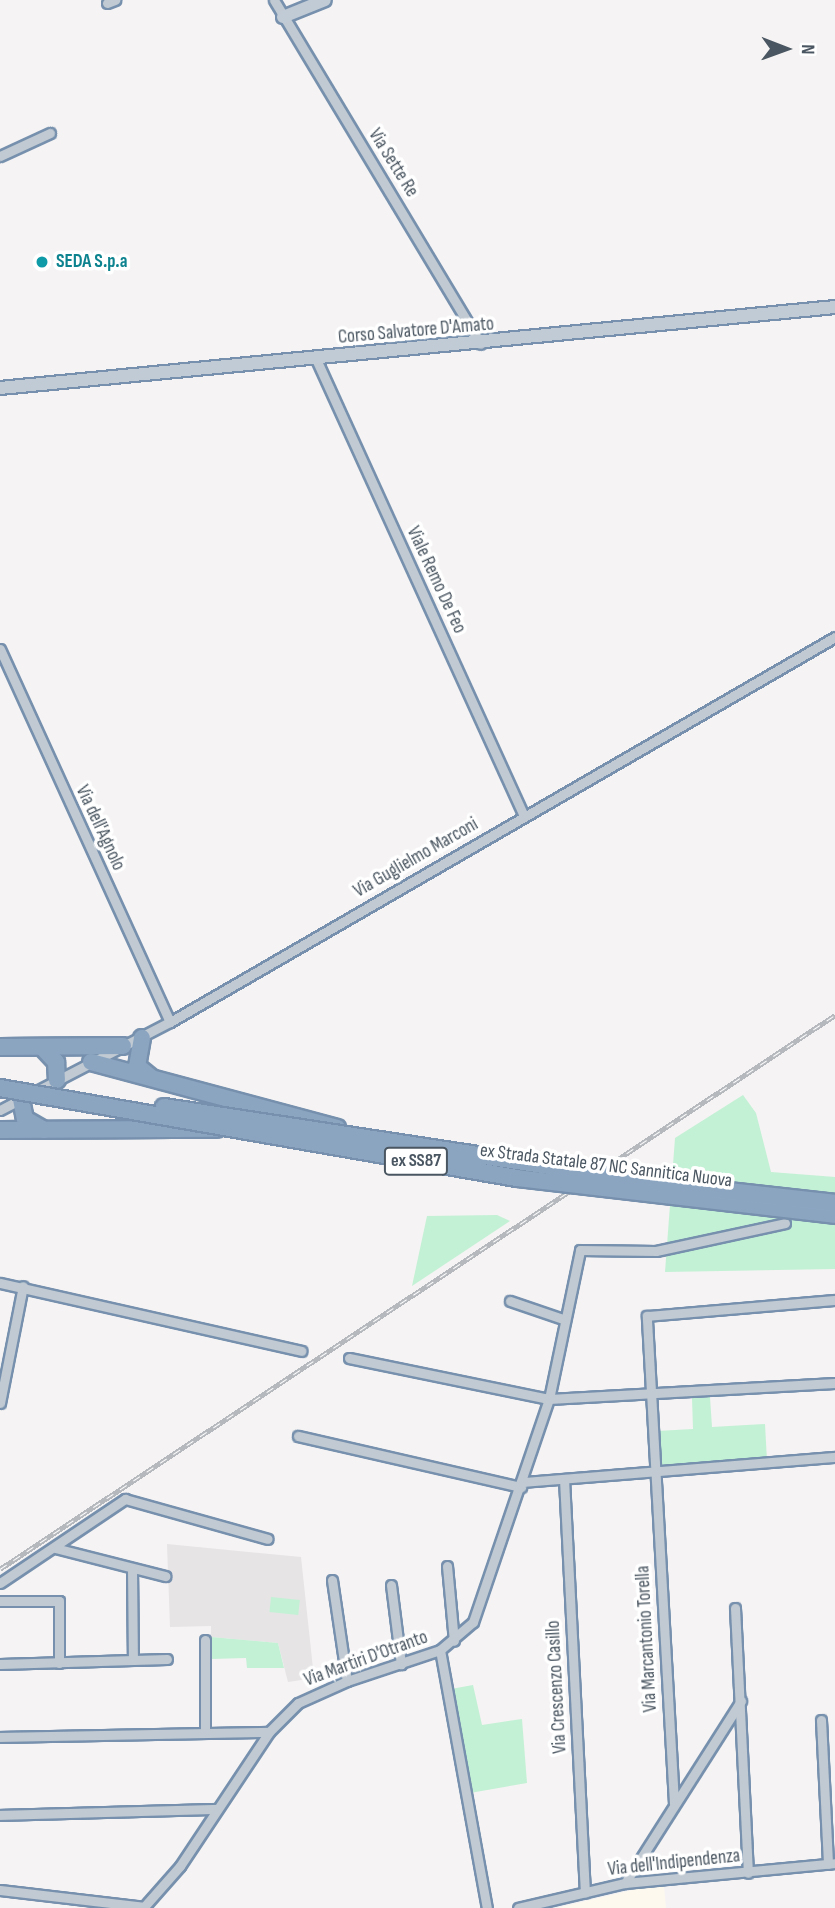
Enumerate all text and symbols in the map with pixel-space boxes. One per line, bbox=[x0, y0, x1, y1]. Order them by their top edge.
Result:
north arrow bbox=[751, 14, 821, 84]
text: N bbox=[796, 44, 819, 55]
street label: Via Sette Re bbox=[363, 125, 423, 201]
place label: SEDA S.p.a bbox=[56, 251, 127, 273]
marker: SEDA S.p.a bbox=[34, 254, 50, 270]
street label: Corso Salvatore D'Amato bbox=[337, 313, 495, 349]
street label: Viale Remo De Feo bbox=[401, 523, 471, 637]
street label: Via dell'Agnolo bbox=[70, 782, 130, 874]
street label: Via Guglielmo Marconi bbox=[350, 813, 482, 903]
street label: ex Strada Statale 87 NC Sannitica Nuova bbox=[479, 1139, 733, 1193]
road number: ex SS87 bbox=[383, 1146, 449, 1176]
street label: Via Marcantonio Torella bbox=[632, 1565, 662, 1713]
street label: Via Crescenzo Casillo bbox=[542, 1620, 572, 1754]
street label: Via Martiri D'Otranto bbox=[301, 1626, 431, 1692]
street label: Via dell'Indipendenza bbox=[607, 1845, 741, 1881]

